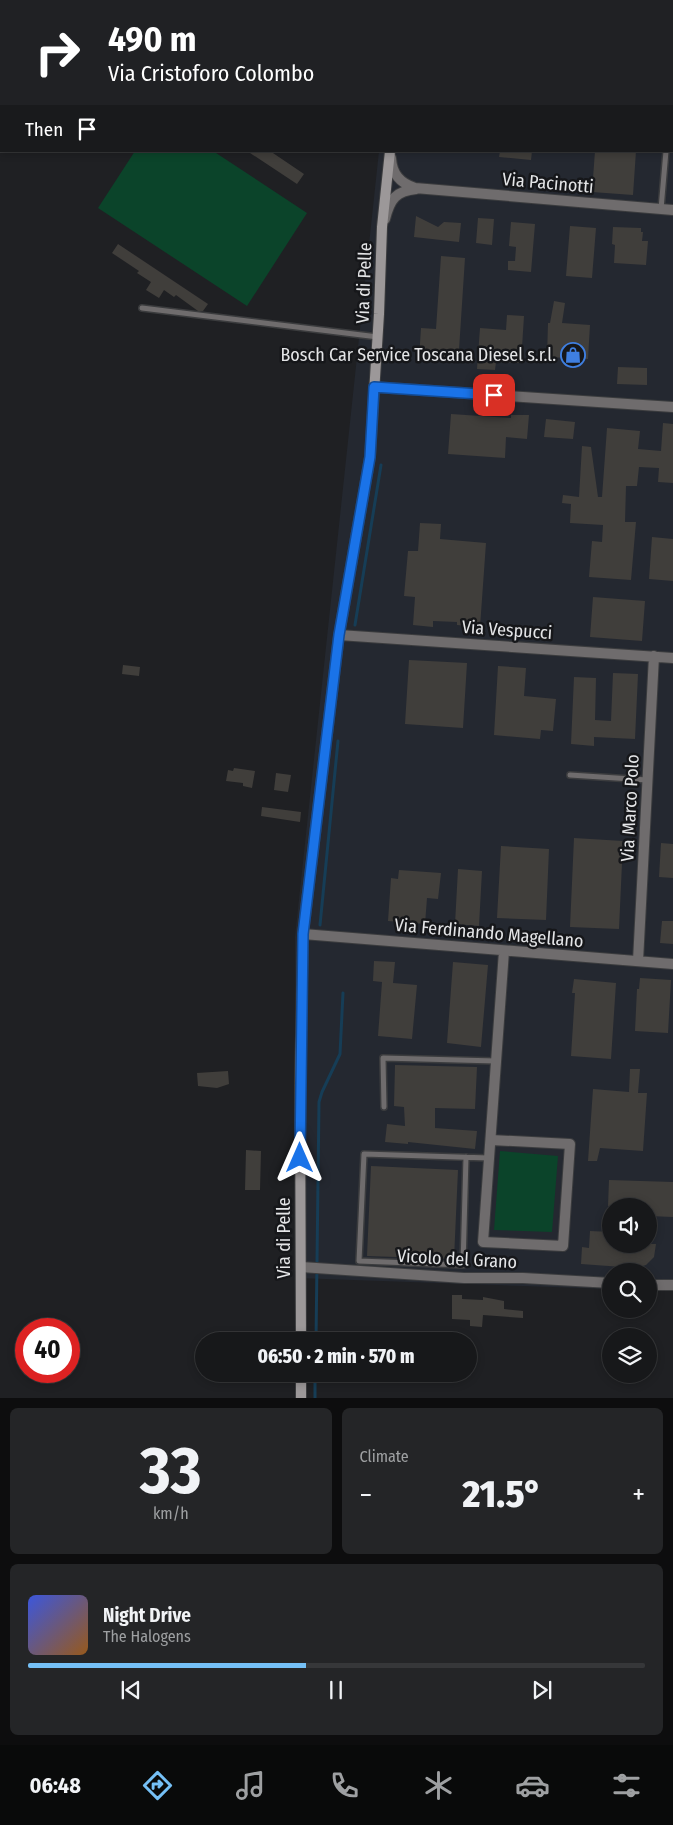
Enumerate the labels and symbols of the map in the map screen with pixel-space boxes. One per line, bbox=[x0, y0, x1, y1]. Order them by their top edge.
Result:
street label: Via Pacinotti bbox=[501, 168, 595, 198]
street label: Via di Pelle bbox=[352, 242, 376, 324]
shop icon: Bosch Car Service Toscana Diesel s.r.l. bbox=[560, 342, 586, 368]
place label: Bosch Car Service Toscana Diesel s.r.l. bbox=[281, 344, 556, 366]
pin bbox=[473, 374, 515, 416]
street label: Via Vespucci bbox=[461, 616, 553, 644]
street label: Via Marco Polo bbox=[616, 754, 644, 862]
street label: Via Ferdinando Magellano bbox=[394, 914, 584, 952]
position arrow bbox=[273, 1131, 325, 1183]
street label: Via di Pelle bbox=[273, 1197, 295, 1279]
street label: Vicolo del Grano bbox=[396, 1245, 518, 1273]
speed limit sign: 40 bbox=[15, 1318, 80, 1383]

